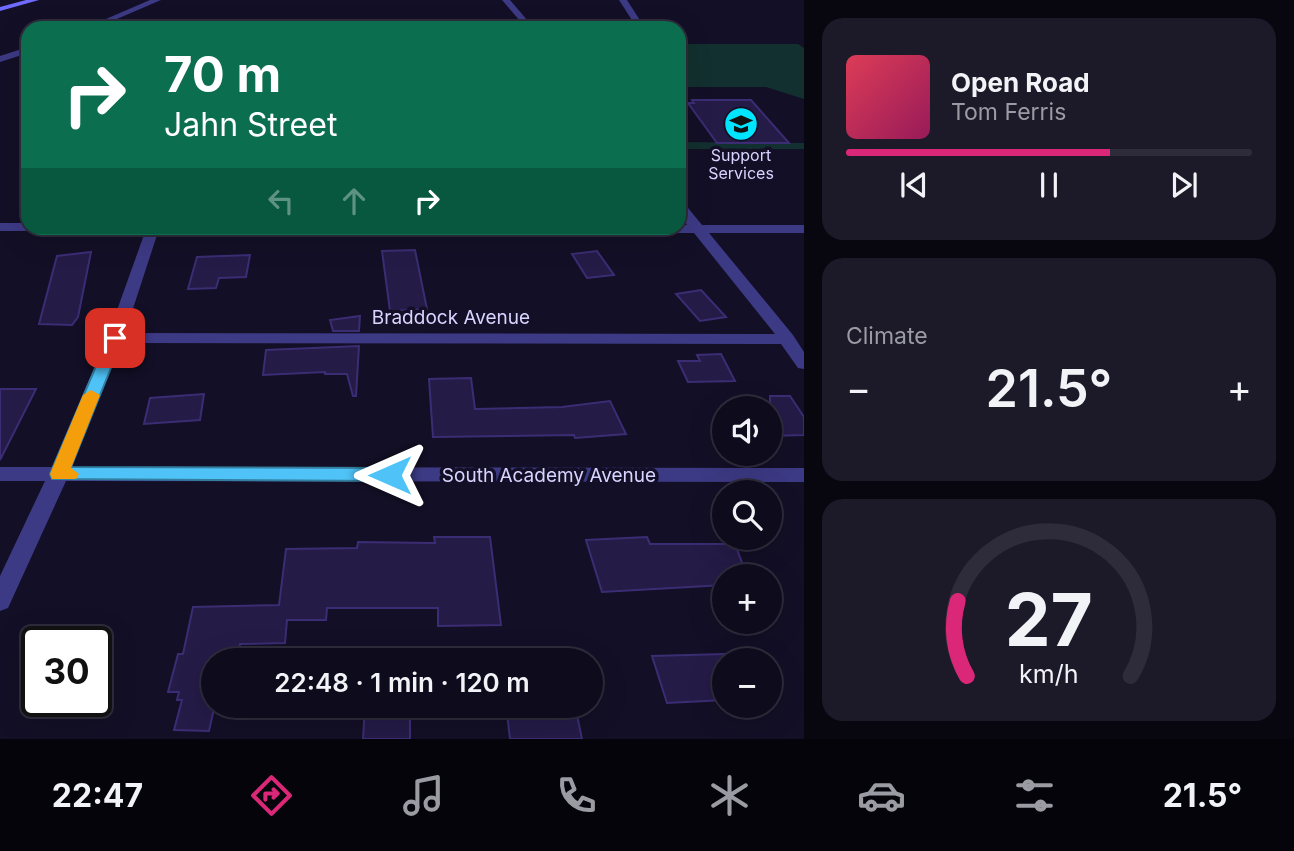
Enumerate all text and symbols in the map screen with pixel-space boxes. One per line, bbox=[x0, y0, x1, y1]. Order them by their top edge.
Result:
text: 70 m bbox=[164, 45, 281, 104]
icon: right bbox=[49, 49, 140, 140]
text: Open Road bbox=[951, 67, 1090, 98]
text: Tom Ferris bbox=[951, 98, 1066, 126]
text: Jahn Street bbox=[164, 105, 337, 144]
school or university icon: Support Services bbox=[722, 105, 760, 143]
place label: Support Services bbox=[708, 145, 774, 183]
icon: previous bbox=[895, 166, 933, 204]
icon: pause bbox=[1030, 166, 1068, 204]
icon: next bbox=[1165, 166, 1203, 204]
icon: left bbox=[262, 182, 300, 220]
icon: ahead bbox=[335, 182, 373, 220]
icon: right bbox=[408, 182, 446, 220]
street label: Braddock Avenue bbox=[372, 306, 530, 329]
pin bbox=[85, 308, 145, 368]
icon: arrive bbox=[96, 319, 134, 357]
text: Climate bbox=[846, 322, 928, 350]
text: 21.5° bbox=[986, 357, 1112, 420]
text: − bbox=[846, 365, 871, 411]
text: + bbox=[1227, 365, 1252, 411]
map controls bbox=[712, 396, 782, 718]
button: sound bbox=[712, 396, 782, 466]
position arrow bbox=[353, 438, 427, 512]
street label: South Academy Avenue bbox=[442, 464, 656, 487]
button: search bbox=[712, 480, 782, 550]
button: + bbox=[712, 564, 782, 634]
text: 27 bbox=[1005, 575, 1093, 664]
speed limit sign: 30 bbox=[21, 626, 112, 717]
button: − bbox=[712, 648, 782, 718]
text: km/h bbox=[1019, 659, 1079, 689]
text: 22:48 · 1 min · 120 m bbox=[274, 667, 530, 698]
icon: directions bbox=[247, 771, 296, 820]
icon: music bbox=[399, 771, 448, 820]
icon: phone bbox=[552, 771, 601, 820]
icon: climate bbox=[705, 771, 754, 820]
icon: car bbox=[857, 771, 906, 820]
icon: filters bbox=[1010, 771, 1059, 820]
text: 22:47 bbox=[52, 776, 143, 815]
text: 21.5° bbox=[1163, 776, 1242, 815]

